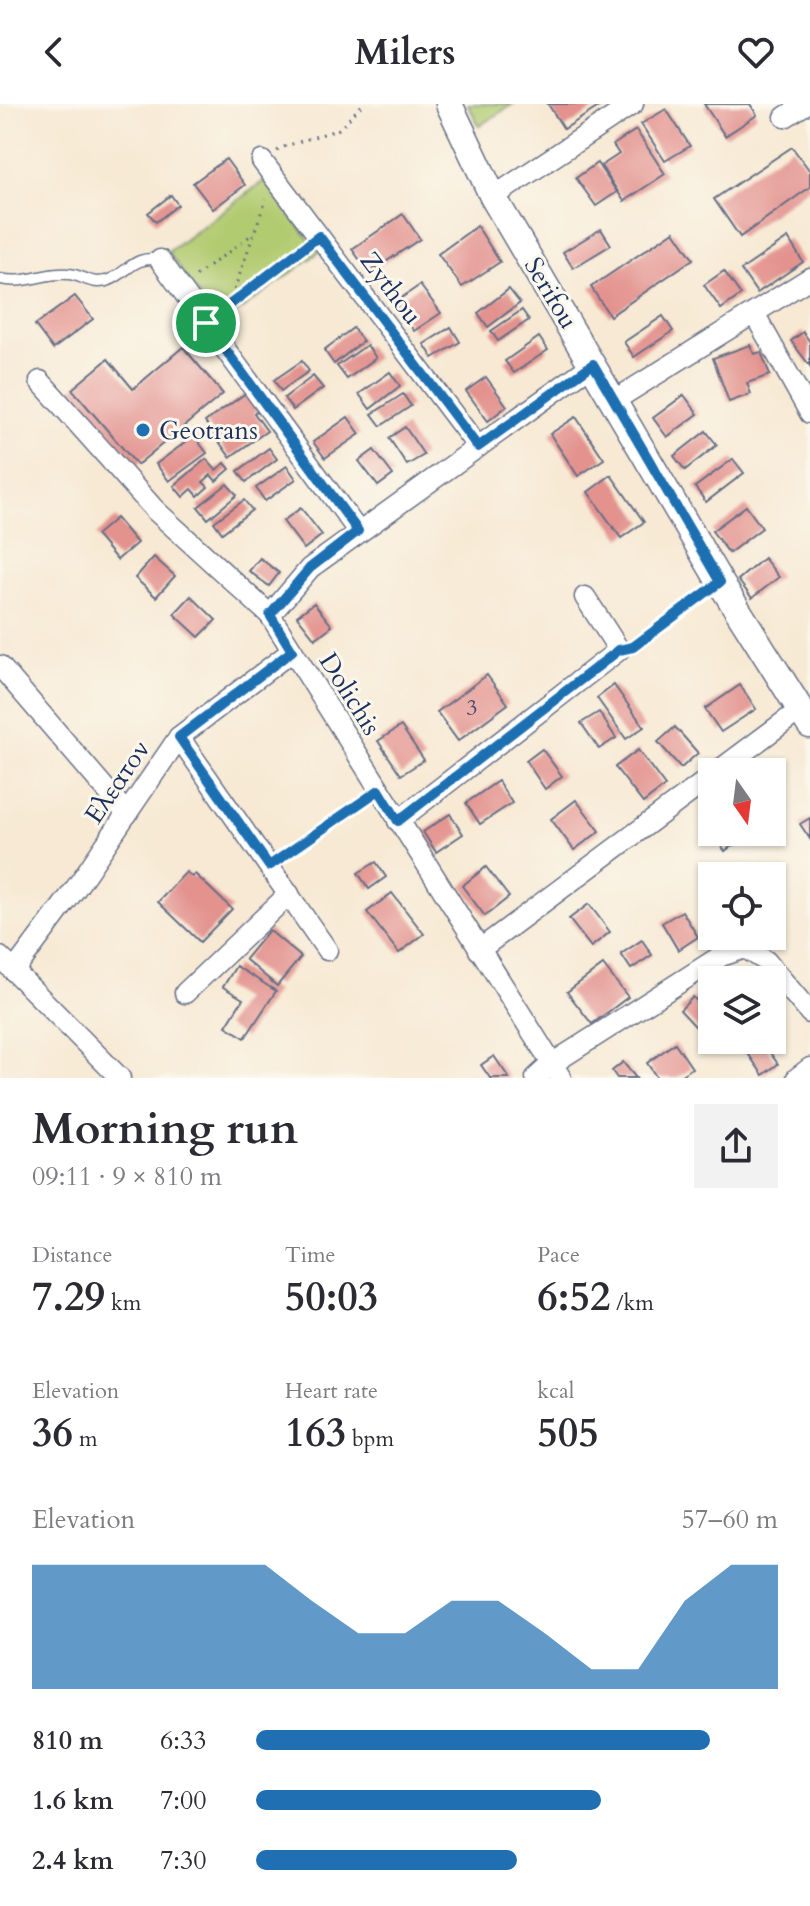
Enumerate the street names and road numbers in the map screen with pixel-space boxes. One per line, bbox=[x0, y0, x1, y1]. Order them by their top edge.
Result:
street label: Zythou bbox=[352, 244, 430, 332]
street label: Serifou bbox=[516, 251, 586, 335]
street label: Dolichis bbox=[311, 646, 389, 742]
street label: Ελεατον bbox=[76, 733, 158, 831]

